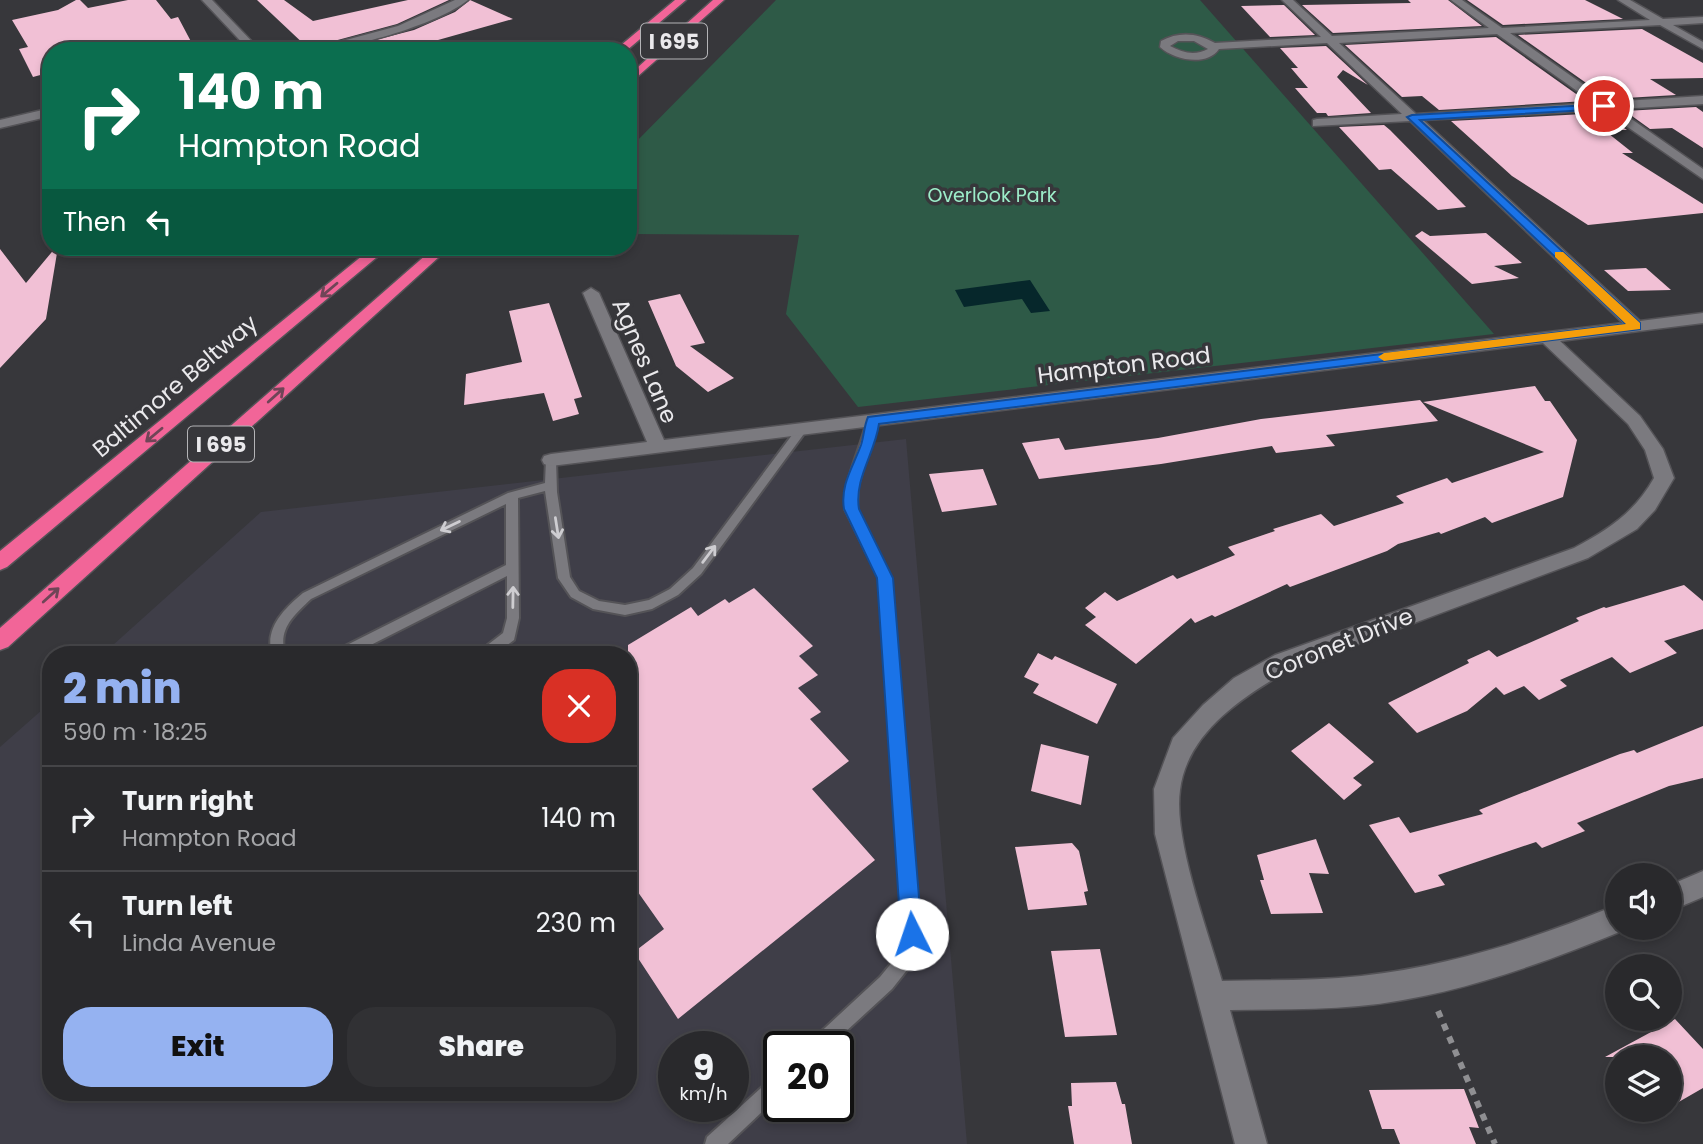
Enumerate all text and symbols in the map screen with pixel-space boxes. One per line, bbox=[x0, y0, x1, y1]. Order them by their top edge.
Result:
road number: I 695 bbox=[641, 23, 707, 58]
text: 140 m bbox=[178, 58, 324, 126]
icon: right bbox=[63, 70, 154, 161]
pin bbox=[1574, 76, 1634, 136]
icon: arrive bbox=[1585, 87, 1623, 125]
text: Hampton Road bbox=[178, 123, 421, 168]
park label: Overlook Park bbox=[927, 182, 1057, 209]
icon: left bbox=[140, 203, 178, 241]
text: Then bbox=[63, 204, 126, 240]
one-way arrow bbox=[321, 282, 339, 298]
street label: Agnes Lane bbox=[604, 294, 686, 428]
street label: Baltimore Beltway bbox=[86, 307, 264, 465]
street label: Hampton Road bbox=[1035, 338, 1213, 392]
one-way arrow bbox=[267, 387, 285, 403]
road number: I 695 bbox=[188, 426, 254, 462]
one-way arrow bbox=[145, 427, 163, 443]
one-way arrow bbox=[551, 516, 564, 539]
one-way arrow bbox=[440, 520, 461, 533]
one-way arrow bbox=[702, 545, 717, 564]
one-way arrow bbox=[506, 586, 520, 609]
one-way arrow bbox=[42, 587, 60, 603]
street label: Coronet Drive bbox=[1260, 600, 1418, 688]
text: 2 min bbox=[63, 659, 181, 718]
button: close bbox=[542, 669, 616, 743]
text: 590 m · 18:25 bbox=[63, 716, 208, 748]
text: Turn right bbox=[122, 783, 254, 819]
icon: right bbox=[63, 800, 101, 838]
text: 140 m bbox=[541, 800, 616, 836]
text: Hampton Road bbox=[122, 822, 296, 854]
map controls bbox=[1605, 863, 1682, 1122]
button: sound bbox=[1605, 863, 1682, 940]
text: Turn left bbox=[122, 888, 233, 924]
position arrow bbox=[875, 897, 949, 971]
icon: left bbox=[63, 905, 101, 943]
text: 230 m bbox=[536, 905, 616, 941]
text: Linda Avenue bbox=[122, 927, 276, 959]
button: search bbox=[1605, 954, 1682, 1031]
button: Exit bbox=[63, 1007, 333, 1087]
button: Share bbox=[347, 1007, 616, 1087]
speed limit sign: 20 bbox=[763, 1031, 854, 1122]
text: 9 bbox=[693, 1043, 714, 1092]
button: layers bbox=[1605, 1045, 1682, 1122]
text: km/h bbox=[680, 1081, 727, 1106]

